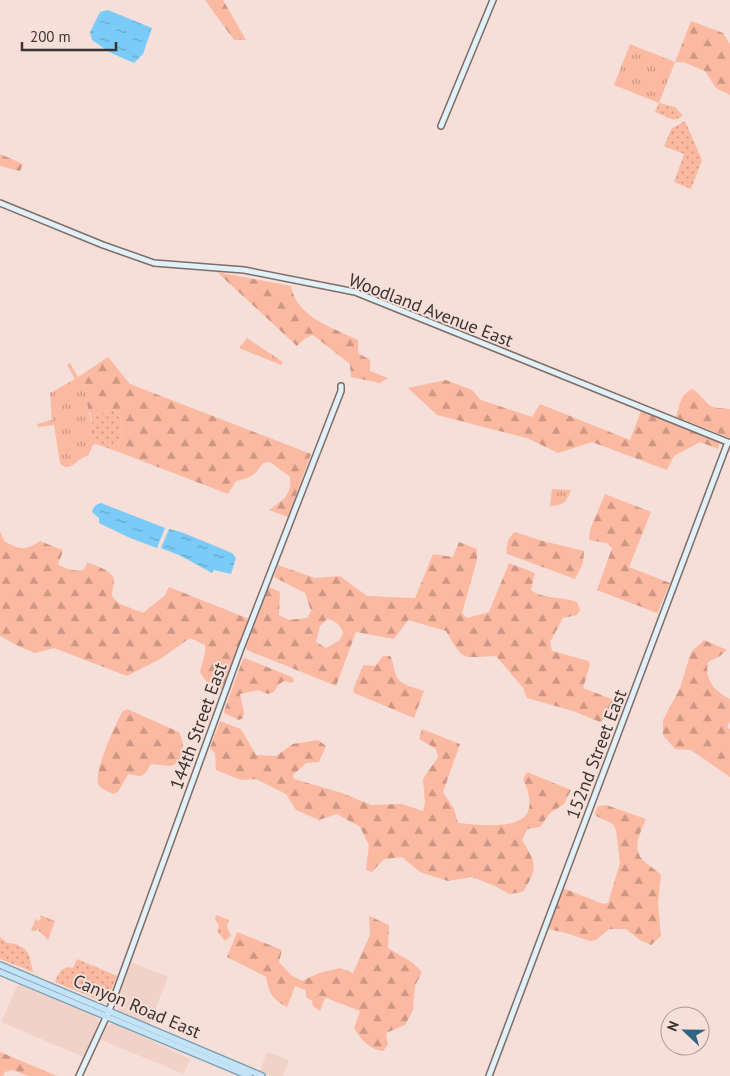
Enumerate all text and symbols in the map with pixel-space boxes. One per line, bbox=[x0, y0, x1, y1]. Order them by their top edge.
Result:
scale bar bbox=[22, 20, 116, 52]
text: 200 m bbox=[30, 27, 71, 46]
street label: Woodland Avenue East bbox=[345, 268, 517, 352]
street label: 144th Street East bbox=[164, 659, 232, 793]
street label: 152nd Street East bbox=[561, 686, 631, 822]
street label: Canyon Road East bbox=[70, 969, 204, 1043]
north arrow bbox=[660, 1006, 710, 1056]
text: N bbox=[663, 1018, 683, 1034]

